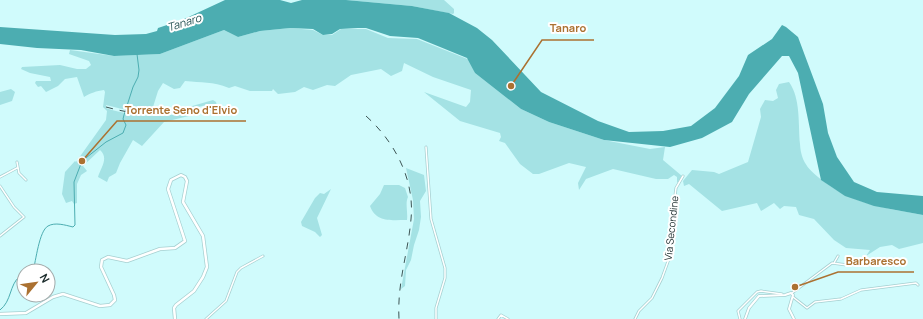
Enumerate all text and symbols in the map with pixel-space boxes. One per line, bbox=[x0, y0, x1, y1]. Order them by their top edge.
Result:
water label: Tanaro bbox=[165, 9, 204, 34]
callout: Tanaro bbox=[542, 17, 594, 40]
text: Tanaro bbox=[550, 20, 586, 35]
callout: Torrente Seno d'Elvio bbox=[117, 98, 246, 121]
text: Torrente Seno d'Elvio bbox=[125, 102, 237, 117]
street label: Via Secondine bbox=[661, 195, 681, 261]
callout: Barbaresco bbox=[838, 249, 914, 272]
text: Barbaresco bbox=[846, 253, 906, 268]
north arrow bbox=[16, 263, 56, 303]
text: N bbox=[37, 271, 54, 285]

